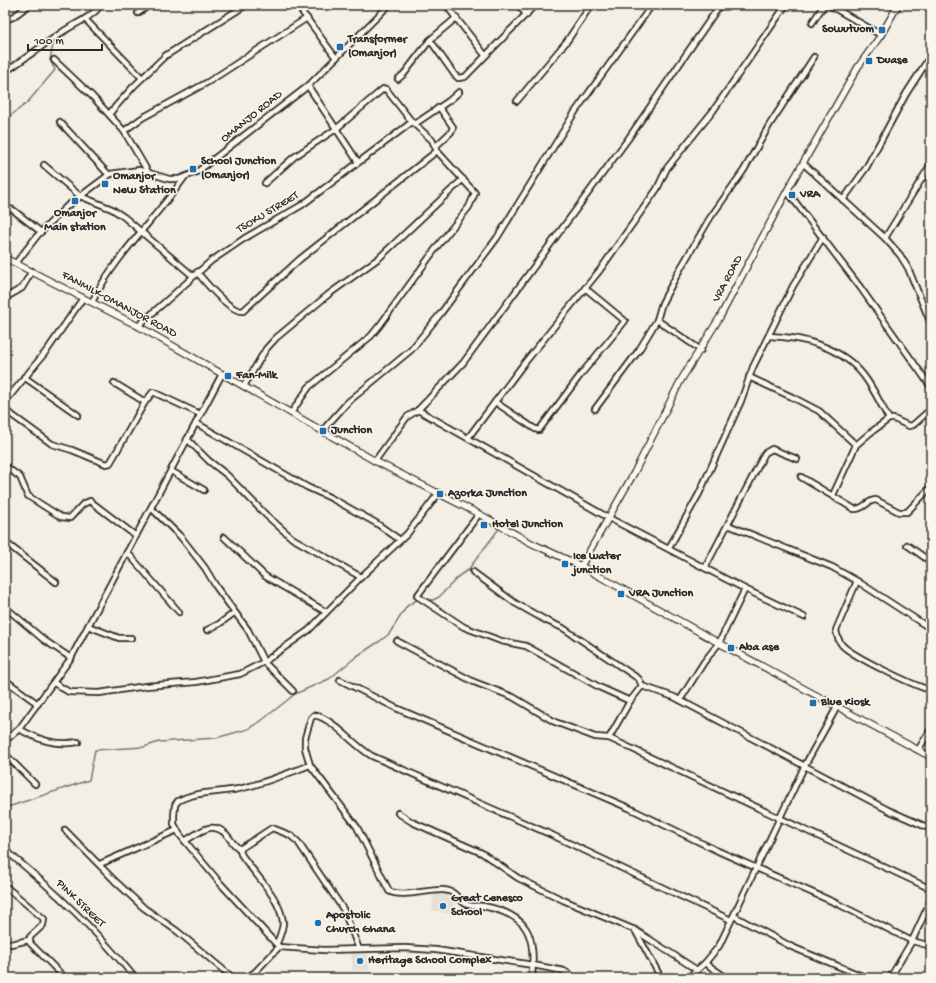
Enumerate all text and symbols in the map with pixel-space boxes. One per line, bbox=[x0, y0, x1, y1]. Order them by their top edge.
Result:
place label: Sowutuom bbox=[822, 23, 874, 37]
marker: Sowutuom bbox=[877, 25, 887, 35]
scale bar bbox=[28, 26, 102, 52]
place label: Transformer (Omanjor) bbox=[347, 33, 409, 61]
text: 100 m bbox=[33, 35, 64, 49]
marker: Transformer (Omanjor) bbox=[335, 42, 345, 52]
place label: Duase bbox=[876, 54, 909, 68]
marker: Duase bbox=[864, 56, 874, 66]
street label: OMANJO ROAD bbox=[218, 88, 286, 146]
place label: School Junction (Omanjor) bbox=[201, 155, 277, 183]
marker: School Junction (Omanjor) bbox=[188, 164, 198, 174]
place label: Omanjor New Station bbox=[113, 170, 176, 198]
marker: Omanjor New Station bbox=[100, 179, 110, 189]
street label: TSOKU STREET bbox=[234, 188, 303, 237]
place label: VRA bbox=[799, 188, 821, 202]
marker: VRA bbox=[787, 190, 797, 200]
marker: Omanjor Main station bbox=[70, 196, 80, 206]
place label: Omanjor Main station bbox=[44, 207, 106, 235]
street label: VRA ROAD bbox=[709, 253, 746, 306]
street label: FANMILK-OMANJOR ROAD bbox=[58, 268, 179, 341]
place label: Fan-Milk bbox=[235, 369, 279, 383]
marker: Fan-Milk bbox=[223, 371, 233, 381]
place label: Junction bbox=[330, 424, 372, 438]
marker: Junction bbox=[318, 426, 328, 436]
place label: Azorka Junction bbox=[447, 487, 527, 501]
marker: Azorka Junction bbox=[435, 489, 445, 499]
place label: Hotel Junction bbox=[492, 518, 563, 532]
marker: Hotel Junction bbox=[479, 520, 489, 530]
place label: Ice water junction bbox=[571, 550, 622, 578]
marker: Ice water junction bbox=[560, 559, 570, 569]
place label: VRA Junction bbox=[628, 587, 693, 601]
marker: VRA Junction bbox=[616, 589, 626, 599]
place label: Aba ase bbox=[738, 641, 780, 655]
marker: Aba ase bbox=[726, 643, 736, 653]
place label: Blue Kiosk bbox=[820, 696, 871, 710]
marker: Blue Kiosk bbox=[808, 698, 818, 708]
street label: PINK STREET bbox=[52, 876, 108, 932]
place label: Great Cenesco School bbox=[451, 892, 524, 920]
marker: Great Cenesco School bbox=[438, 901, 448, 911]
place label: Apostolic Church Ghana bbox=[325, 909, 397, 937]
marker: Apostolic Church Ghana bbox=[313, 918, 323, 928]
place label: Heritage School Complex bbox=[368, 954, 492, 968]
marker: Heritage School Complex bbox=[355, 956, 365, 966]

